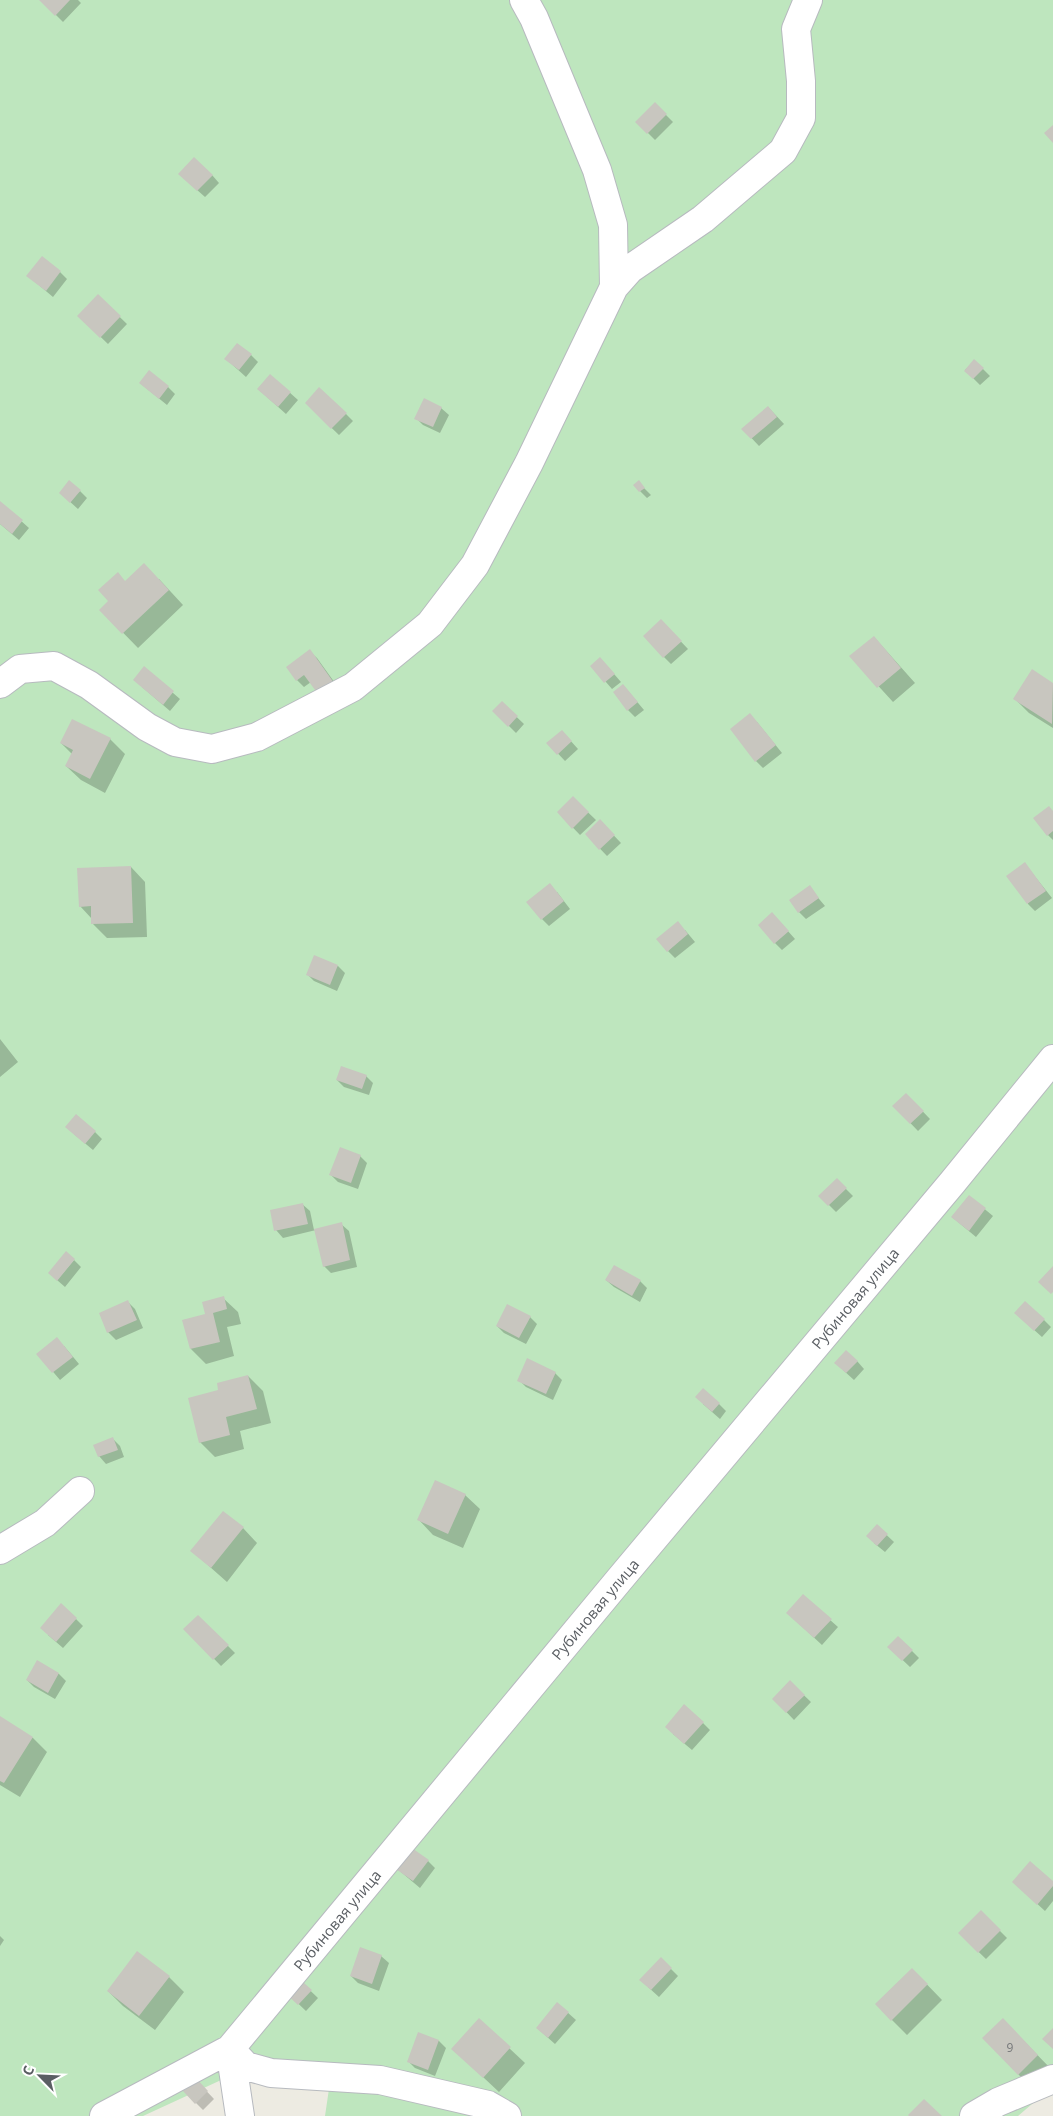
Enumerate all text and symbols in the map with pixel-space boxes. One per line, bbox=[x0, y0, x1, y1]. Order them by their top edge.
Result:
street label: Рубиновая улица bbox=[807, 1243, 903, 1353]
street label: Рубиновая улица bbox=[547, 1554, 643, 1664]
street label: Рубиновая улица bbox=[289, 1865, 385, 1975]
house number: 9 bbox=[1007, 2039, 1014, 2056]
north arrow bbox=[15, 2051, 65, 2101]
text: С bbox=[17, 2062, 38, 2078]

